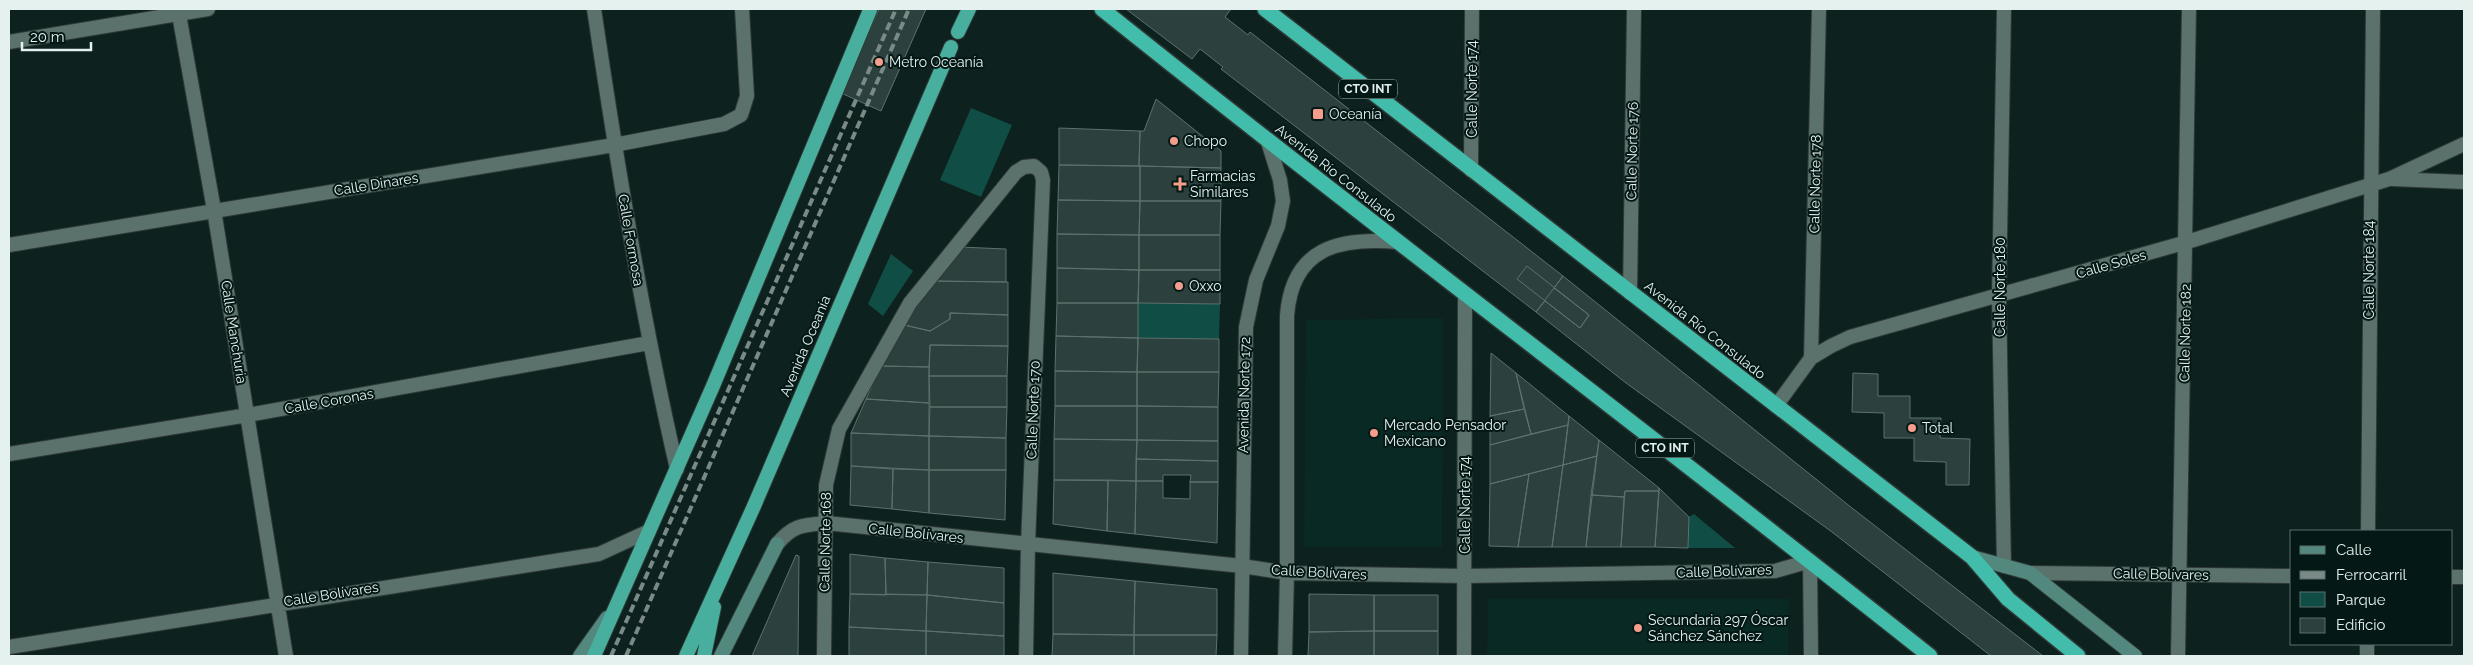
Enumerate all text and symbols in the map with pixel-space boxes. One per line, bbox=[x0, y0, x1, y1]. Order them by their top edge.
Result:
scale bar bbox=[22, 20, 91, 52]
text: 20 m bbox=[30, 28, 65, 46]
street label: Calle Norte 174 bbox=[1464, 40, 1480, 138]
place label: Metro Oceanía bbox=[889, 54, 983, 70]
marker: Metro Oceanía bbox=[873, 56, 885, 68]
road number: CTO INT bbox=[1339, 80, 1397, 98]
street label: Calle Norte 176 bbox=[1623, 101, 1641, 201]
place label: Oceanía bbox=[1329, 106, 1382, 122]
marker: Oceanía bbox=[1311, 107, 1325, 121]
street label: Avenida Río Consulado bbox=[1272, 121, 1400, 225]
place label: Chopo bbox=[1184, 133, 1227, 149]
marker: Chopo bbox=[1168, 135, 1180, 147]
street label: Calle Norte 178 bbox=[1806, 135, 1824, 233]
place label: Farmacias Similares bbox=[1190, 168, 1256, 200]
street label: Calle Dinares bbox=[333, 169, 420, 199]
marker: Farmacias Similares bbox=[1174, 178, 1186, 190]
street label: Calle Formosa bbox=[615, 193, 647, 287]
street label: Calle Norte 184 bbox=[2361, 220, 2377, 319]
street label: Calle Norte 180 bbox=[1992, 237, 2008, 337]
street label: Calle Soles bbox=[2074, 246, 2148, 282]
place label: Oxxo bbox=[1189, 278, 1222, 294]
street label: Avenida Río Consulado bbox=[1641, 278, 1769, 382]
street label: Calle Manchuria bbox=[218, 279, 250, 385]
marker: Oxxo bbox=[1173, 280, 1185, 292]
street label: Calle Norte 182 bbox=[2176, 284, 2194, 382]
street label: Avenida Oceanía bbox=[776, 293, 834, 399]
street label: Avenida Norte 172 bbox=[1235, 337, 1253, 453]
street label: Calle Norte 170 bbox=[1023, 360, 1043, 460]
street label: Calle Coronas bbox=[283, 385, 375, 417]
place label: Mercado Pensador Mexicano bbox=[1384, 417, 1506, 449]
place label: Total bbox=[1922, 420, 1954, 436]
marker: Total bbox=[1906, 422, 1918, 434]
marker: Mercado Pensador Mexicano bbox=[1368, 427, 1380, 439]
road number: CTO INT bbox=[1636, 438, 1694, 458]
street label: Calle Norte 174 bbox=[1457, 456, 1473, 554]
street label: Calle Norte 168 bbox=[816, 492, 834, 592]
street label: Calle Bolívares bbox=[868, 520, 965, 546]
legend bbox=[2290, 530, 2453, 645]
text: Calle bbox=[2336, 541, 2372, 559]
street label: Calle Bolívares bbox=[1676, 561, 1772, 581]
street label: Calle Bolívares bbox=[1271, 562, 1367, 583]
street label: Calle Bolívares bbox=[2113, 565, 2209, 583]
text: Ferrocarril bbox=[2336, 566, 2408, 584]
street label: Calle Bolívares bbox=[282, 579, 380, 609]
text: Parque bbox=[2336, 591, 2386, 609]
place label: Secundaria 297 Óscar Sánchez Sánchez bbox=[1648, 611, 1788, 644]
text: Edificio bbox=[2336, 616, 2386, 634]
marker: Secundaria 297 Óscar Sánchez Sánchez bbox=[1632, 622, 1644, 634]

